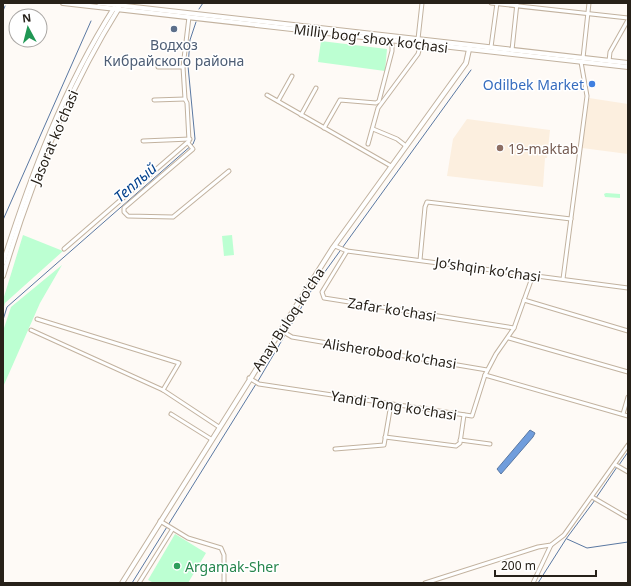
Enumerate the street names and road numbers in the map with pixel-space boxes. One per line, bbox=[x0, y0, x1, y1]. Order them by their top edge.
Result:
street label: Milliy bog‘ shox ko‘chasi bbox=[293, 19, 449, 57]
street label: Jasorat koʻchasi bbox=[25, 87, 82, 189]
street label: Joʼshqin koʼchasi bbox=[432, 252, 542, 286]
street label: Anay Buloq ko'cha bbox=[247, 264, 329, 374]
street label: Zafar ko'chasi bbox=[346, 293, 438, 325]
street label: Alisherobod ko'chasi bbox=[322, 333, 458, 373]
street label: Yandi Tong ko'chasi bbox=[330, 386, 458, 424]

